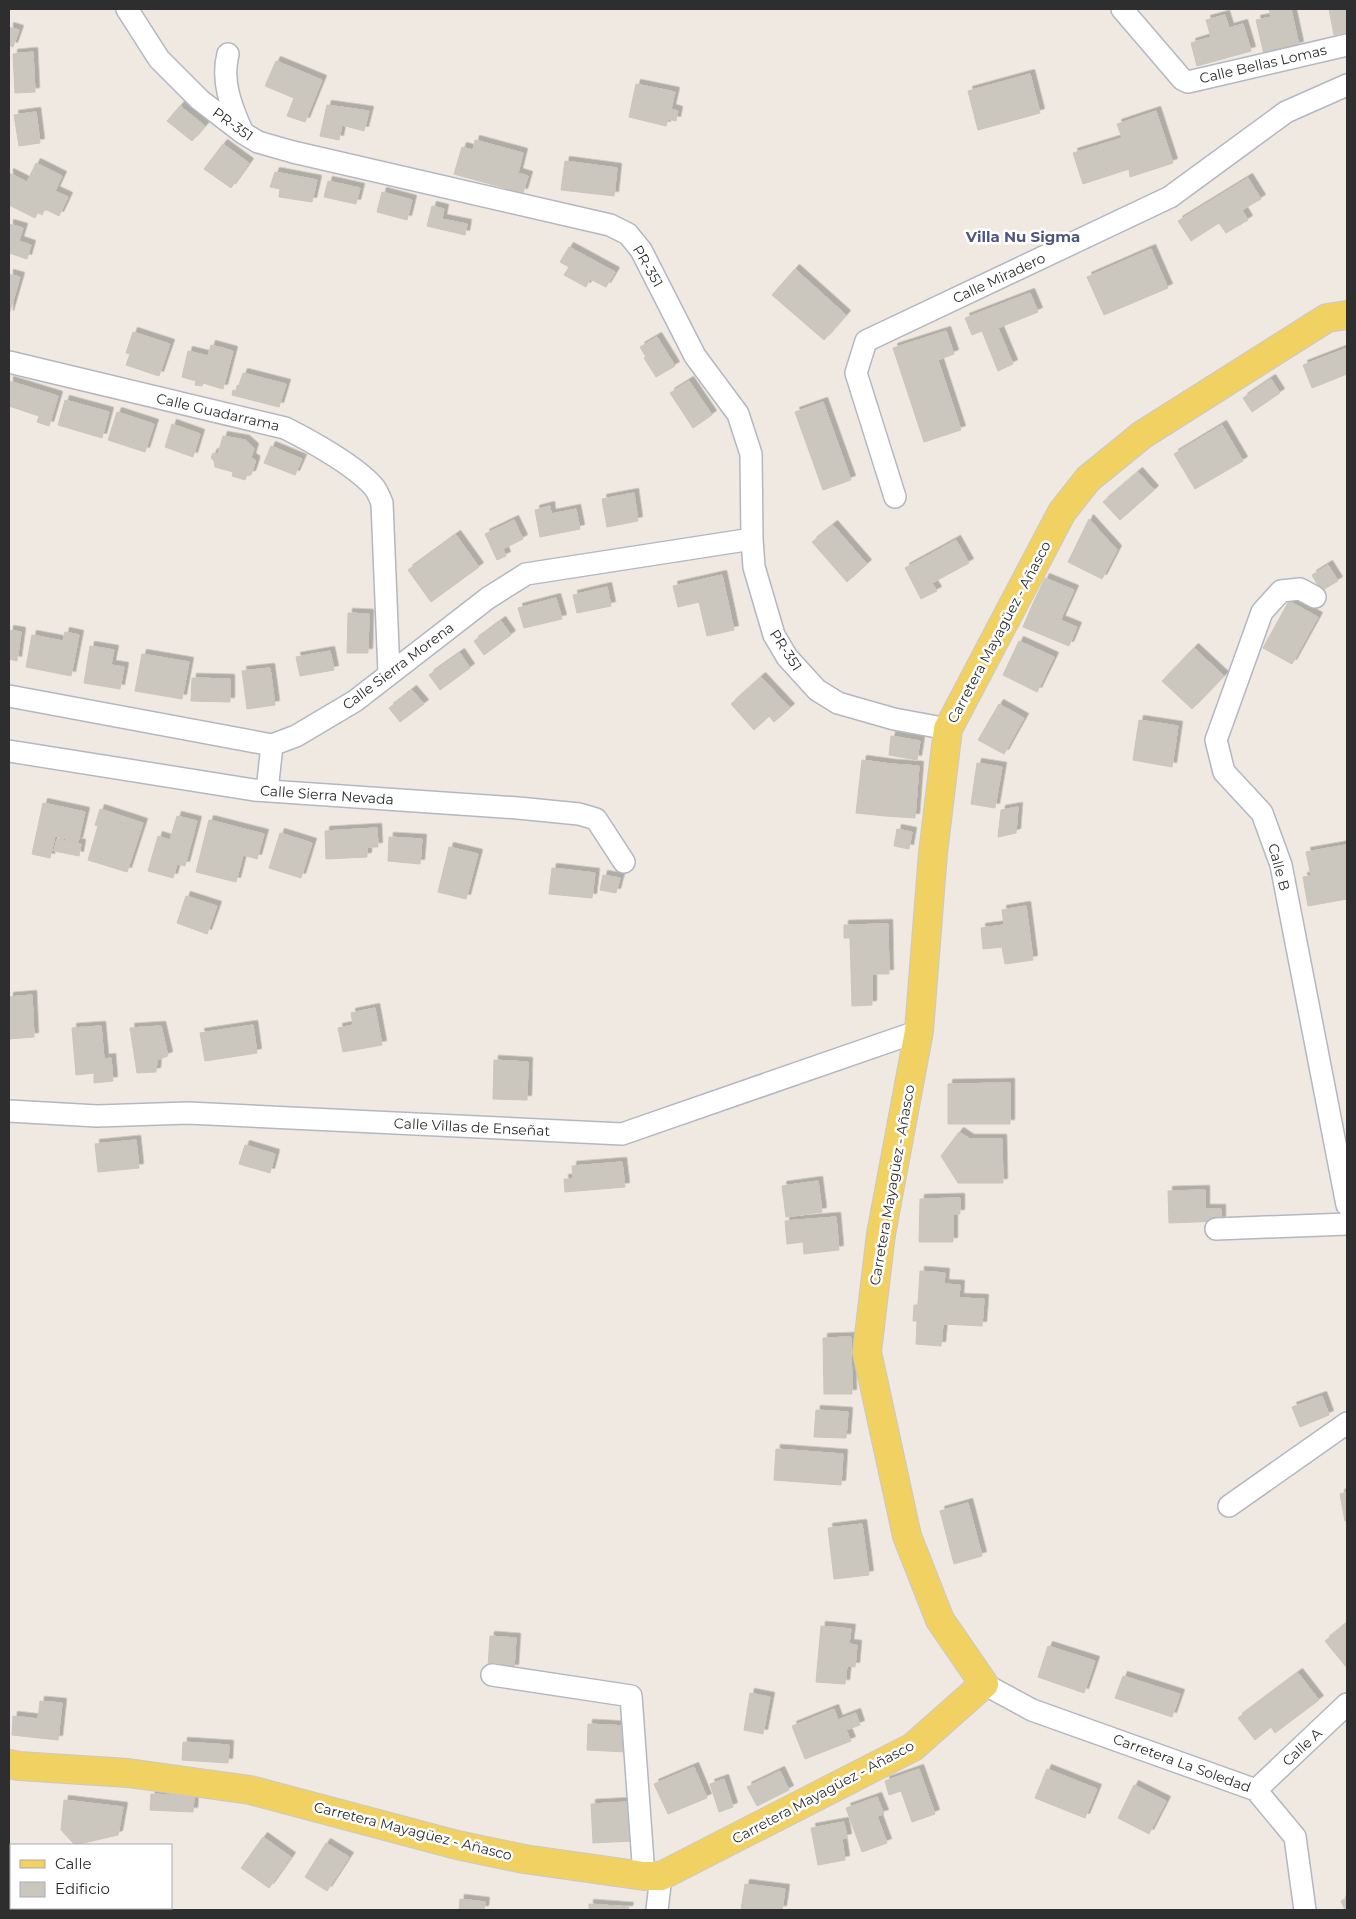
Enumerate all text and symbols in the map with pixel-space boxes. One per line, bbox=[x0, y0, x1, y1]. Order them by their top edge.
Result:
street label: Calle Bellas Lomas bbox=[1198, 41, 1328, 87]
street label: PR-351 bbox=[209, 103, 257, 145]
district label: Villa Nu Sigma bbox=[965, 227, 1080, 246]
street label: PR-351 bbox=[629, 242, 667, 290]
street label: Calle Miradero bbox=[950, 249, 1048, 307]
street label: Calle Guadarrama bbox=[155, 389, 281, 435]
street label: Carretera Mayagüez - Añasco bbox=[943, 538, 1055, 726]
street label: Calle Sierra Morena bbox=[339, 618, 457, 714]
street label: PR-351 bbox=[766, 626, 806, 674]
street label: Calle Sierra Nevada bbox=[259, 781, 395, 809]
street label: Calle B bbox=[1264, 841, 1294, 893]
street label: Carretera Mayagüez - Añasco bbox=[865, 1083, 919, 1287]
street label: Calle Villas de Enseñat bbox=[393, 1114, 551, 1140]
street label: Calle A bbox=[1278, 1723, 1326, 1770]
street label: Carretera La Soledad bbox=[1111, 1730, 1253, 1796]
street label: Carretera Mayagüez - Añasco bbox=[729, 1736, 917, 1848]
street label: Carretera Mayagüez - Añasco bbox=[312, 1798, 514, 1864]
legend bbox=[10, 1844, 172, 1909]
text: Calle bbox=[55, 1854, 92, 1873]
text: Edificio bbox=[55, 1879, 110, 1898]

